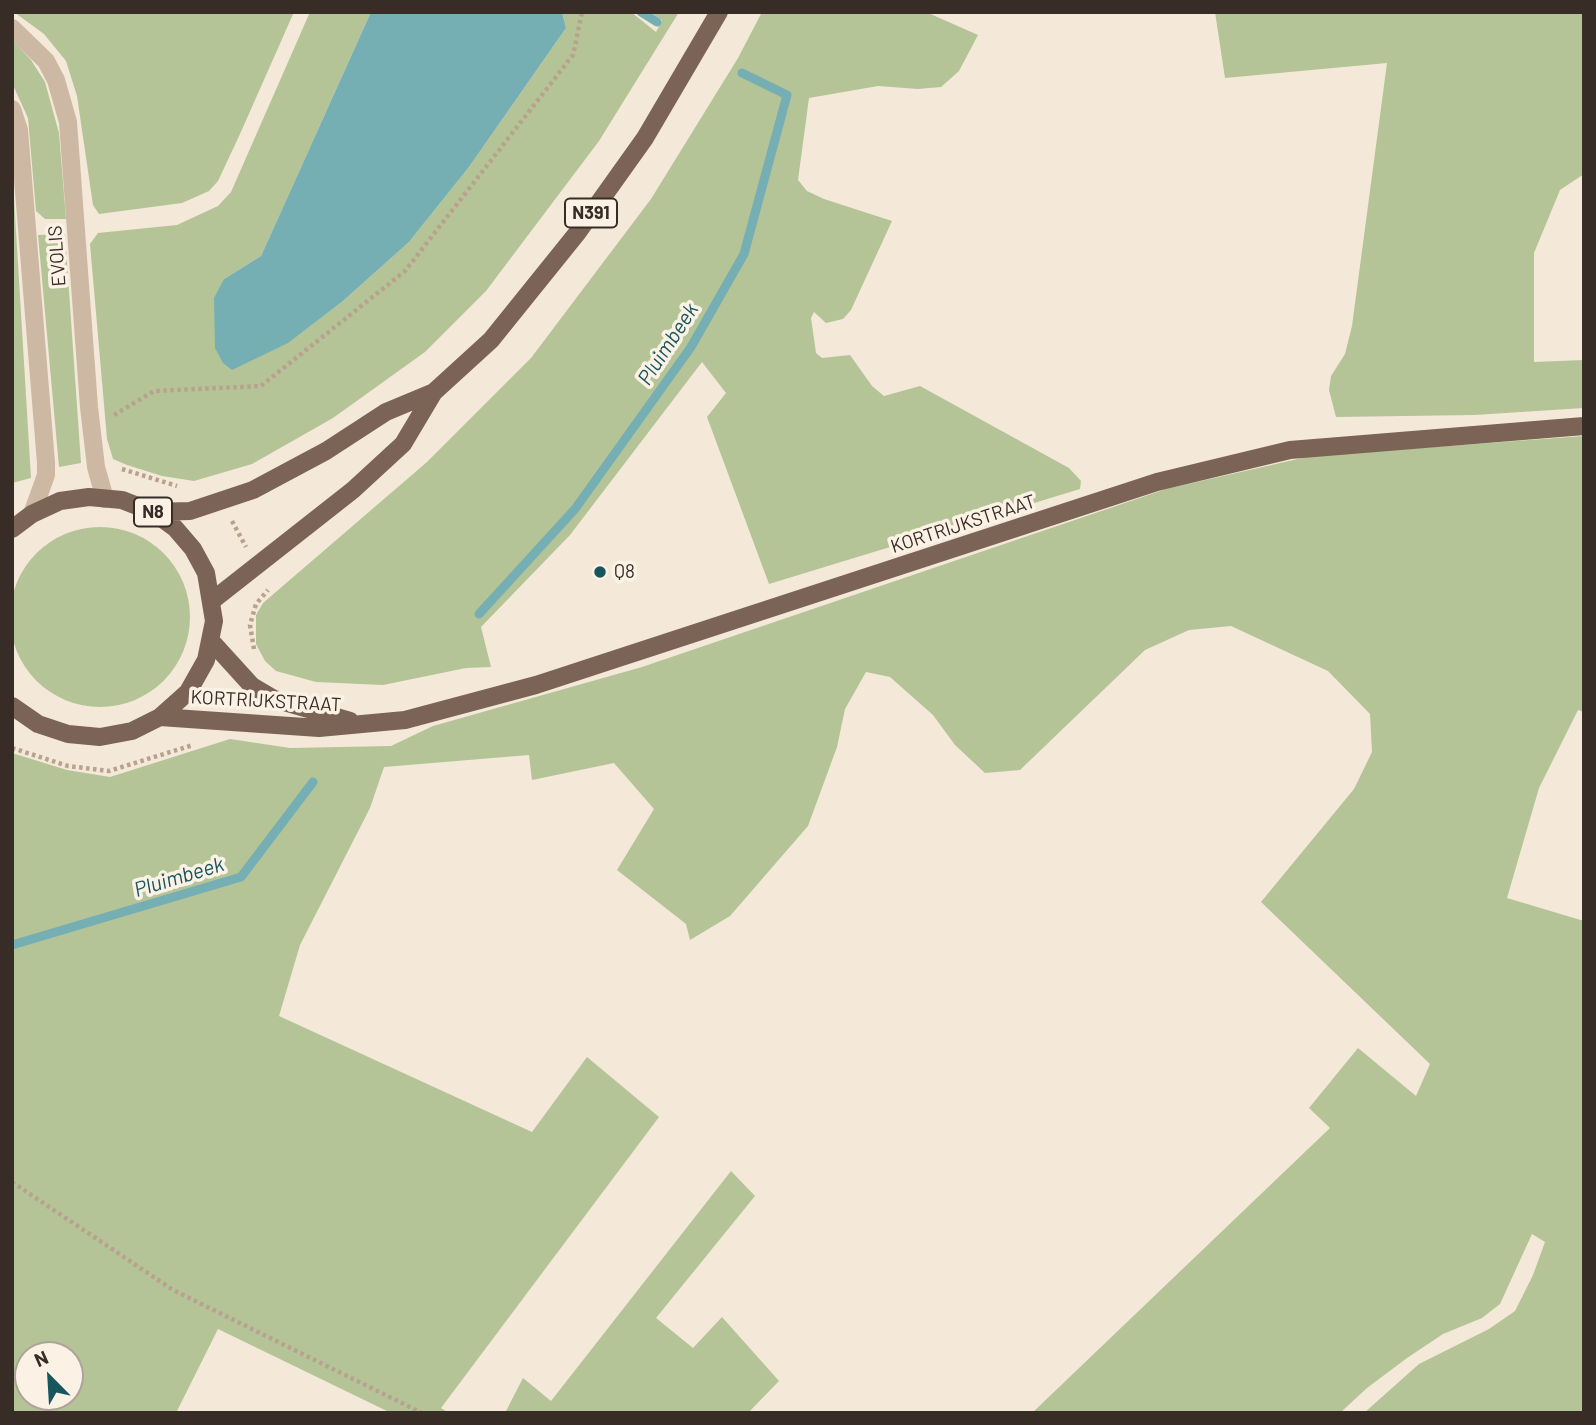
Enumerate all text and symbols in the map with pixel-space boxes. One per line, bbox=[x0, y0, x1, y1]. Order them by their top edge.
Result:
road number: N391 bbox=[565, 198, 617, 228]
street label: EVOLIS bbox=[43, 225, 71, 287]
water label: Pluimbeek bbox=[632, 298, 704, 390]
street label: KORTRIJKSTRAAT bbox=[888, 490, 1038, 558]
road number: N8 bbox=[134, 498, 172, 526]
place label: Q8 bbox=[614, 561, 635, 583]
marker: Q8 bbox=[592, 564, 608, 580]
street label: KORTRIJKSTRAAT bbox=[190, 686, 342, 716]
water label: Pluimbeek bbox=[131, 851, 227, 903]
north arrow bbox=[14, 1341, 84, 1411]
text: N bbox=[31, 1345, 52, 1371]

